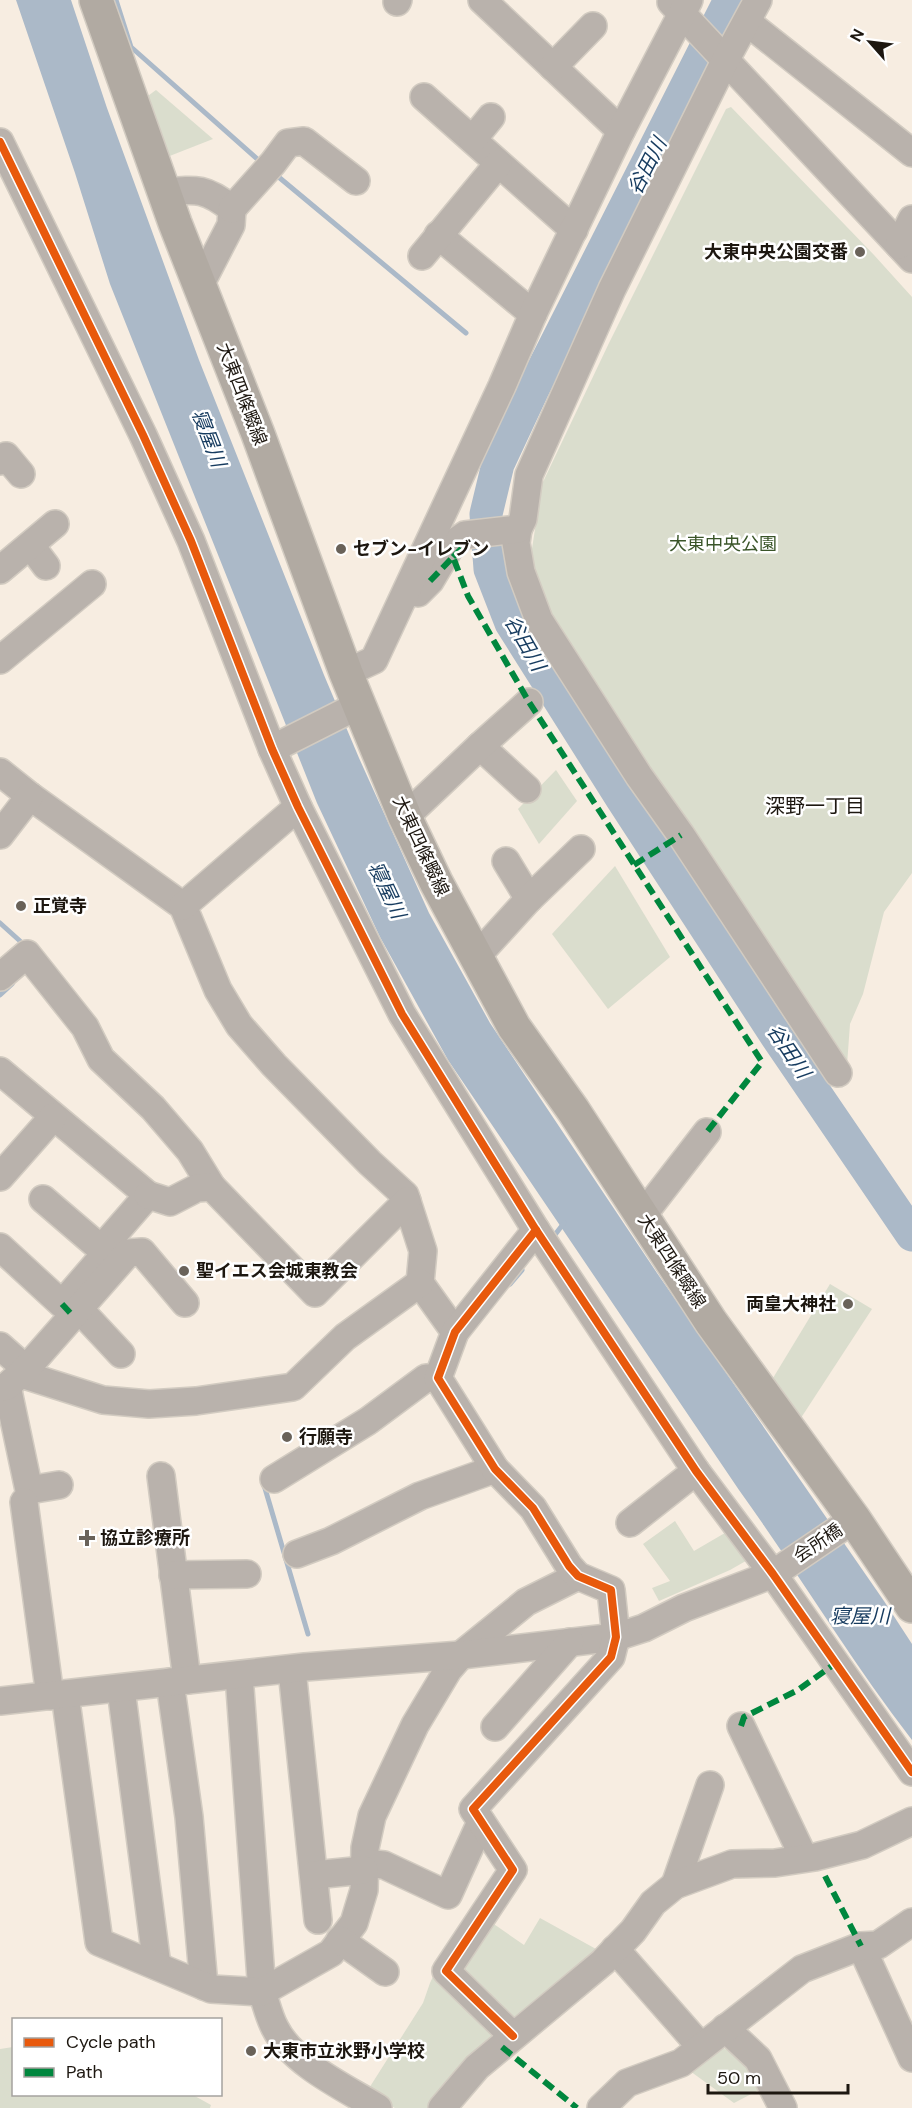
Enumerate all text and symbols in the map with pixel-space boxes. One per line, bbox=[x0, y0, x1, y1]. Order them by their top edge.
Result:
north arrow bbox=[840, 12, 900, 72]
text: N bbox=[845, 25, 869, 45]
water label: 谷田川 bbox=[622, 132, 673, 199]
place label: 大東中央公園交番 bbox=[704, 240, 848, 264]
marker: 大東中央公園交番 bbox=[853, 245, 867, 259]
street label: 大東四條畷線 bbox=[211, 339, 273, 449]
water label: 寝屋川 bbox=[186, 405, 233, 473]
park label: 大東中央公園 bbox=[669, 532, 777, 556]
place label: セブン-イレブン bbox=[353, 537, 489, 561]
marker: セブン-イレブン bbox=[334, 542, 348, 556]
water label: 谷田川 bbox=[499, 611, 552, 677]
street label: 大東四條畷線 bbox=[387, 792, 455, 900]
district label: 深野一丁目 bbox=[765, 793, 865, 819]
water label: 寝屋川 bbox=[363, 857, 412, 924]
place label: 正覚寺 bbox=[33, 894, 87, 918]
marker: 正覚寺 bbox=[14, 899, 28, 913]
water label: 谷田川 bbox=[761, 1019, 818, 1085]
street label: 大東四條畷線 bbox=[633, 1209, 711, 1313]
place label: 聖イエス会城東教会 bbox=[196, 1259, 358, 1283]
marker: 聖イエス会城東教会 bbox=[177, 1264, 191, 1278]
place label: 両皇大神社 bbox=[746, 1292, 836, 1316]
marker: 両皇大神社 bbox=[841, 1297, 855, 1311]
place label: 行願寺 bbox=[299, 1425, 353, 1449]
marker: 行願寺 bbox=[280, 1430, 294, 1444]
street label: 会所橋 bbox=[789, 1518, 847, 1568]
place label: 協立診療所 bbox=[100, 1526, 190, 1550]
marker: 協立診療所 bbox=[78, 1529, 96, 1547]
water label: 寝屋川 bbox=[830, 1603, 892, 1629]
legend bbox=[12, 2018, 222, 2096]
text: Cycle path bbox=[66, 2030, 156, 2054]
place label: 大東市立氷野小学校 bbox=[263, 2039, 425, 2063]
marker: 大東市立氷野小学校 bbox=[244, 2044, 258, 2058]
scale bar bbox=[708, 2057, 848, 2095]
text: Path bbox=[66, 2060, 103, 2084]
text: 50 m bbox=[717, 2066, 761, 2090]

